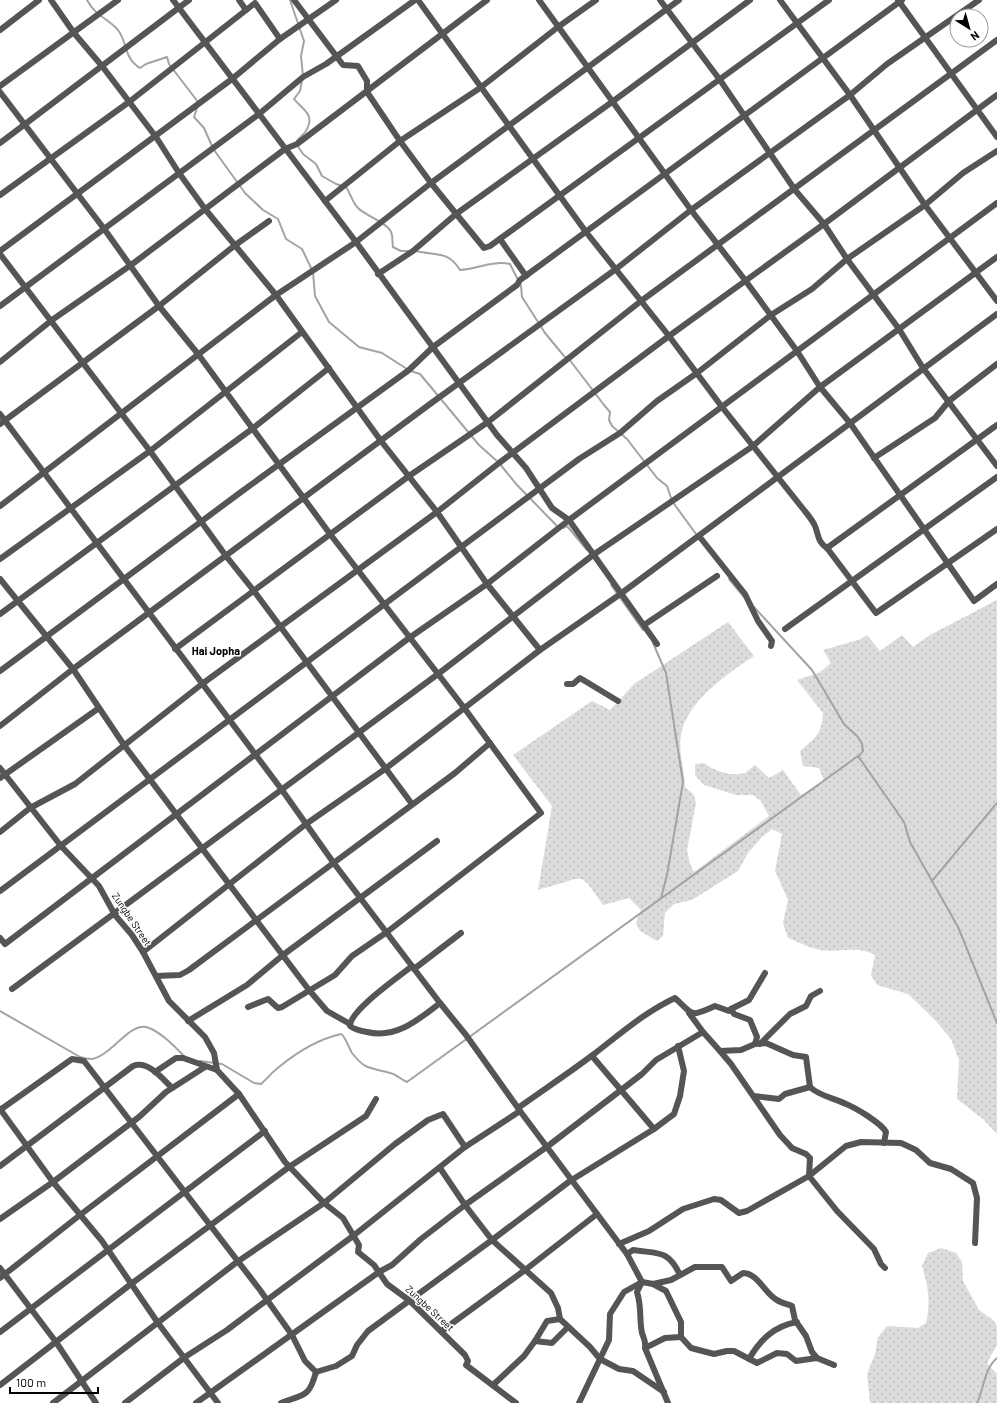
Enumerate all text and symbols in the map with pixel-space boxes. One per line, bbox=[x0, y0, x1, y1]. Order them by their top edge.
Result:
north arrow bbox=[949, 8, 989, 48]
text: N bbox=[968, 29, 982, 44]
district label: Hai Jopha bbox=[192, 644, 240, 657]
street label: Zungbe Street bbox=[110, 890, 154, 948]
street label: Zungbe Street bbox=[403, 1283, 457, 1334]
scale bar bbox=[10, 1369, 98, 1395]
text: 100 m bbox=[16, 1375, 46, 1389]

